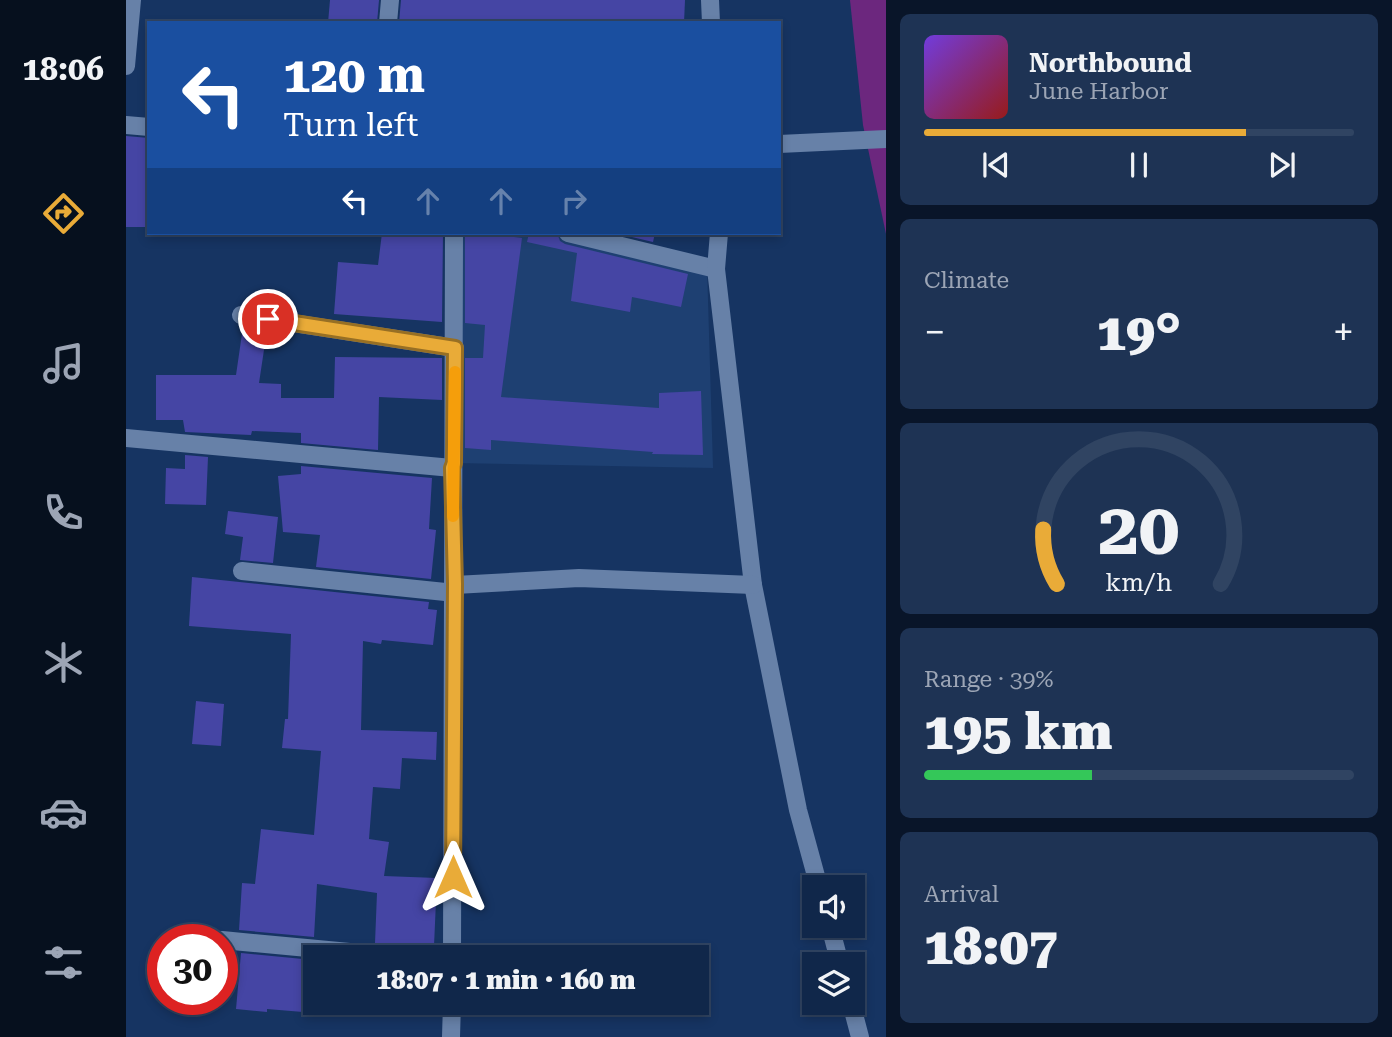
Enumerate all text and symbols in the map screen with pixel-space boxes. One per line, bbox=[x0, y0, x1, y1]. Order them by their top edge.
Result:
text: 120 m bbox=[283, 47, 425, 104]
text: Northbound bbox=[1029, 48, 1192, 78]
icon: left bbox=[168, 49, 259, 140]
text: 18:06 bbox=[22, 50, 104, 88]
text: June Harbor bbox=[1029, 78, 1169, 105]
text: Turn left bbox=[283, 106, 418, 144]
icon: previous bbox=[977, 146, 1015, 184]
icon: pause bbox=[1120, 146, 1158, 184]
icon: next bbox=[1263, 146, 1301, 184]
icon: left bbox=[336, 182, 374, 220]
icon: ahead bbox=[409, 182, 447, 220]
icon: ahead bbox=[482, 182, 520, 220]
icon: right bbox=[555, 182, 593, 220]
icon: directions bbox=[39, 189, 88, 238]
text: Climate bbox=[924, 267, 1009, 294]
pin bbox=[238, 289, 298, 349]
icon: arrive bbox=[249, 300, 287, 338]
text: 19° bbox=[1097, 302, 1181, 363]
text: − bbox=[924, 310, 945, 354]
text: + bbox=[1333, 310, 1354, 354]
icon: music bbox=[39, 339, 88, 388]
icon: phone bbox=[39, 488, 88, 537]
text: 20 bbox=[1098, 488, 1180, 573]
text: km/h bbox=[1106, 568, 1172, 597]
icon: climate bbox=[39, 638, 88, 687]
text: Range · 39% bbox=[924, 666, 1053, 693]
text: 195 km bbox=[924, 701, 1112, 762]
icon: car bbox=[39, 788, 88, 837]
position arrow bbox=[416, 840, 490, 914]
map controls bbox=[802, 875, 865, 1015]
button: sound bbox=[802, 875, 865, 938]
text: Arrival bbox=[924, 881, 999, 908]
text: 18:07 bbox=[924, 916, 1058, 977]
speed limit sign: 30 bbox=[147, 924, 238, 1015]
icon: filters bbox=[39, 938, 88, 987]
button: layers bbox=[802, 952, 865, 1015]
text: 18:07 · 1 min · 160 m bbox=[376, 965, 636, 995]

